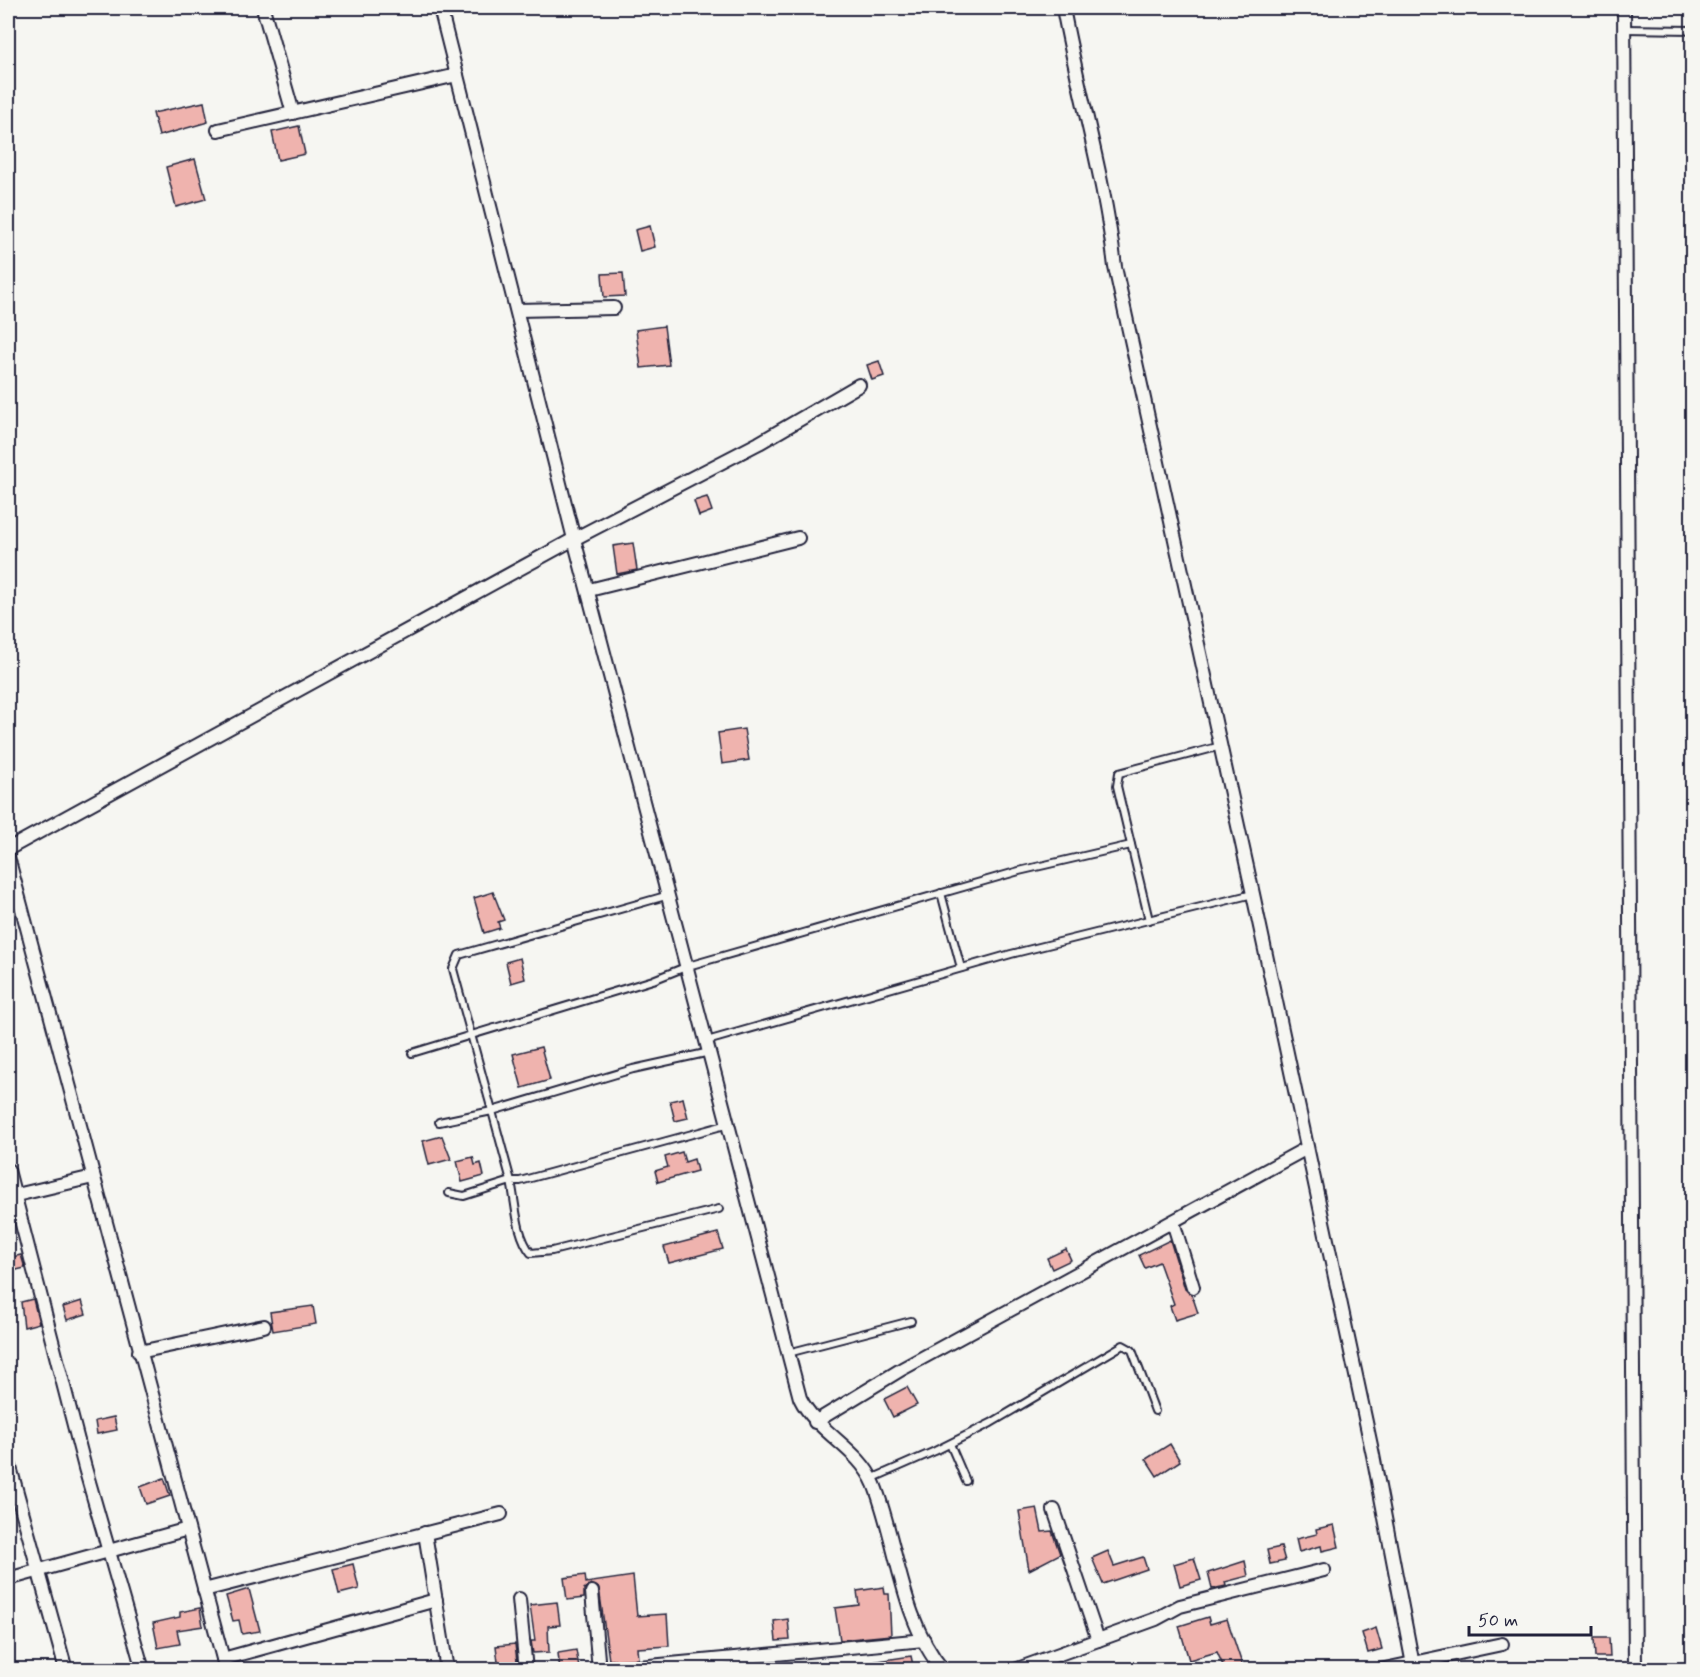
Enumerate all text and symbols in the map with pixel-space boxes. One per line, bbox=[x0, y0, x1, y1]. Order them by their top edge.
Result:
scale bar bbox=[1469, 1599, 1590, 1637]
text: 50 m bbox=[1478, 1609, 1518, 1633]

